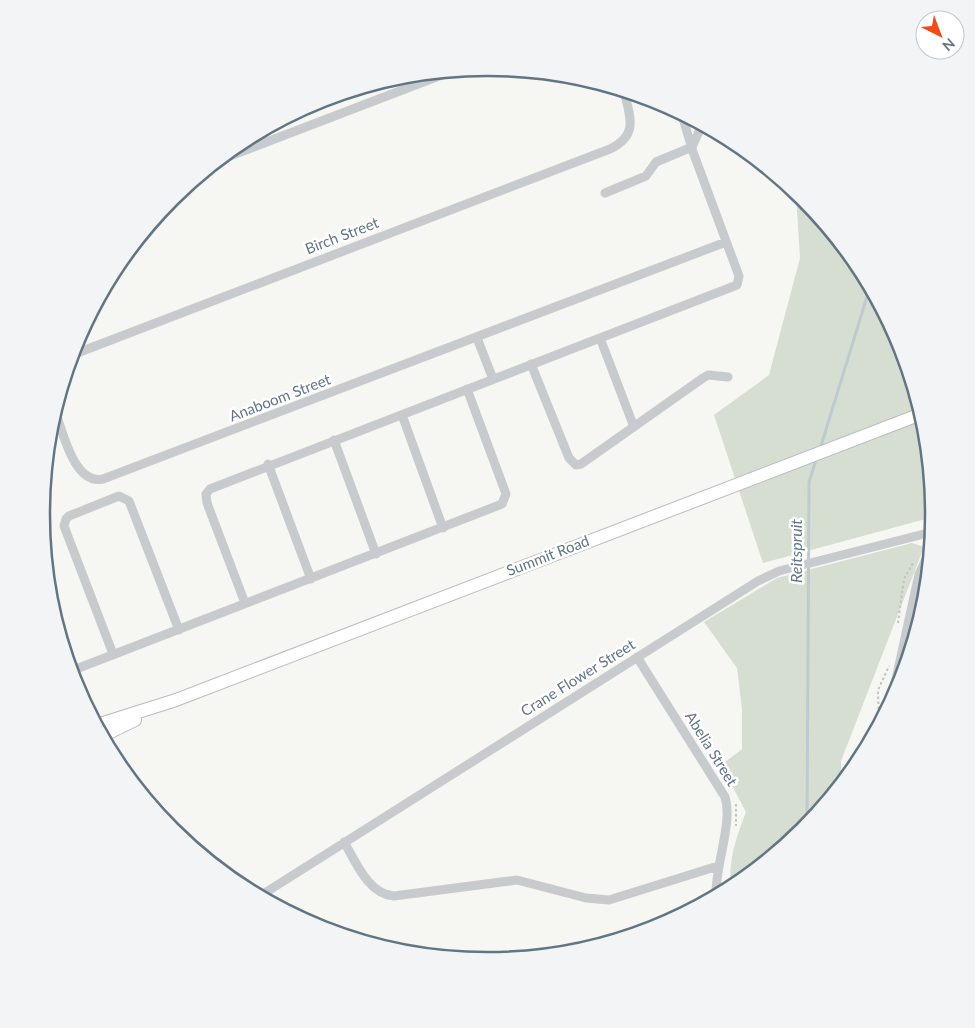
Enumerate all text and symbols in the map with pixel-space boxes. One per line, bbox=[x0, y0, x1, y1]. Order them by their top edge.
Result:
north arrow bbox=[915, 10, 965, 60]
text: N bbox=[939, 35, 959, 55]
street label: Birch Street bbox=[302, 213, 381, 257]
street label: Anaboom Street bbox=[226, 369, 333, 425]
water label: Reitspruit bbox=[786, 519, 805, 583]
street label: Summit Road bbox=[504, 531, 592, 579]
street label: Crane Flower Street bbox=[517, 634, 638, 720]
street label: Abelia Street bbox=[682, 708, 742, 790]

